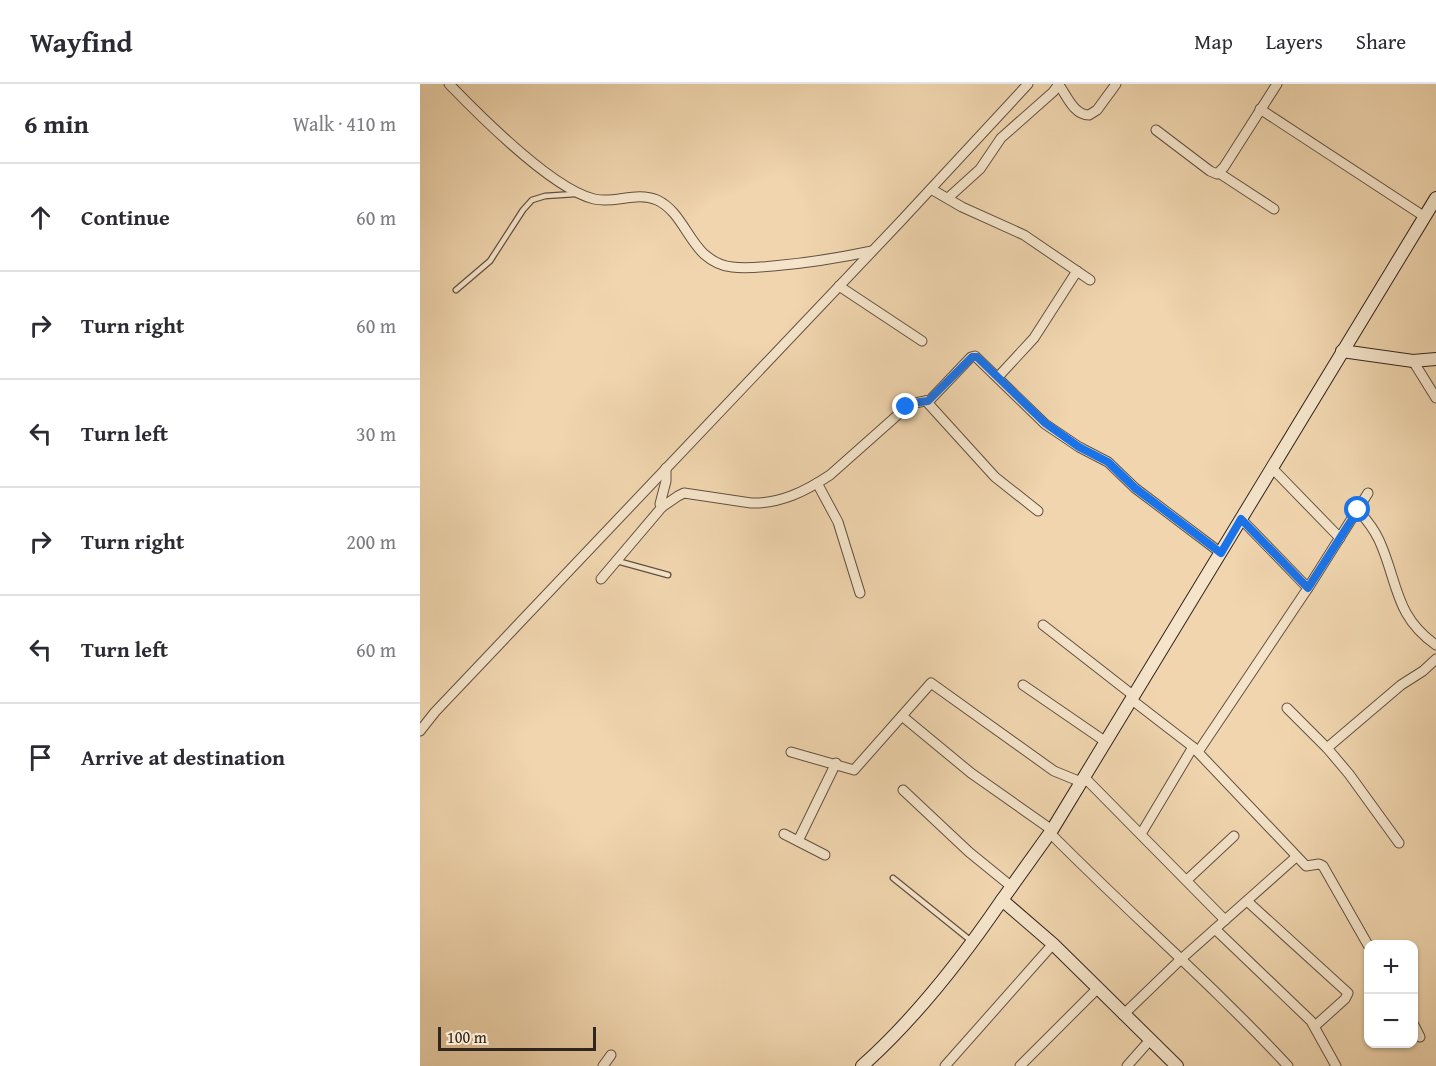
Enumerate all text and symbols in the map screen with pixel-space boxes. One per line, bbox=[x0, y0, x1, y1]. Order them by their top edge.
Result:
text: Wayfind bbox=[30, 21, 132, 62]
text: Map bbox=[1194, 26, 1233, 57]
text: Layers bbox=[1266, 26, 1323, 57]
text: Share bbox=[1356, 26, 1406, 57]
text: 6 min bbox=[24, 104, 89, 143]
text: Walk · 410 m bbox=[293, 109, 396, 138]
icon: ahead bbox=[24, 201, 57, 234]
text: Continue bbox=[81, 201, 170, 233]
text: 60 m bbox=[356, 203, 396, 232]
icon: right bbox=[24, 309, 57, 342]
text: Turn right bbox=[81, 309, 184, 341]
text: 60 m bbox=[356, 311, 396, 340]
route end bbox=[892, 393, 918, 419]
icon: left bbox=[24, 417, 57, 450]
text: Turn left bbox=[81, 417, 168, 449]
text: 30 m bbox=[356, 419, 396, 448]
route start bbox=[1344, 496, 1370, 522]
icon: right bbox=[24, 525, 57, 558]
text: Turn right bbox=[81, 525, 184, 557]
text: 200 m bbox=[346, 527, 396, 556]
icon: left bbox=[24, 633, 57, 666]
text: Turn left bbox=[81, 633, 168, 665]
text: 60 m bbox=[356, 635, 396, 664]
icon: arrive bbox=[24, 741, 57, 774]
text: Arrive at destination bbox=[81, 741, 285, 773]
map controls bbox=[1364, 940, 1418, 1048]
button: + bbox=[1364, 940, 1418, 994]
button: − bbox=[1364, 994, 1418, 1048]
scale bar bbox=[438, 1024, 596, 1052]
text: 100 m bbox=[447, 1025, 487, 1049]

